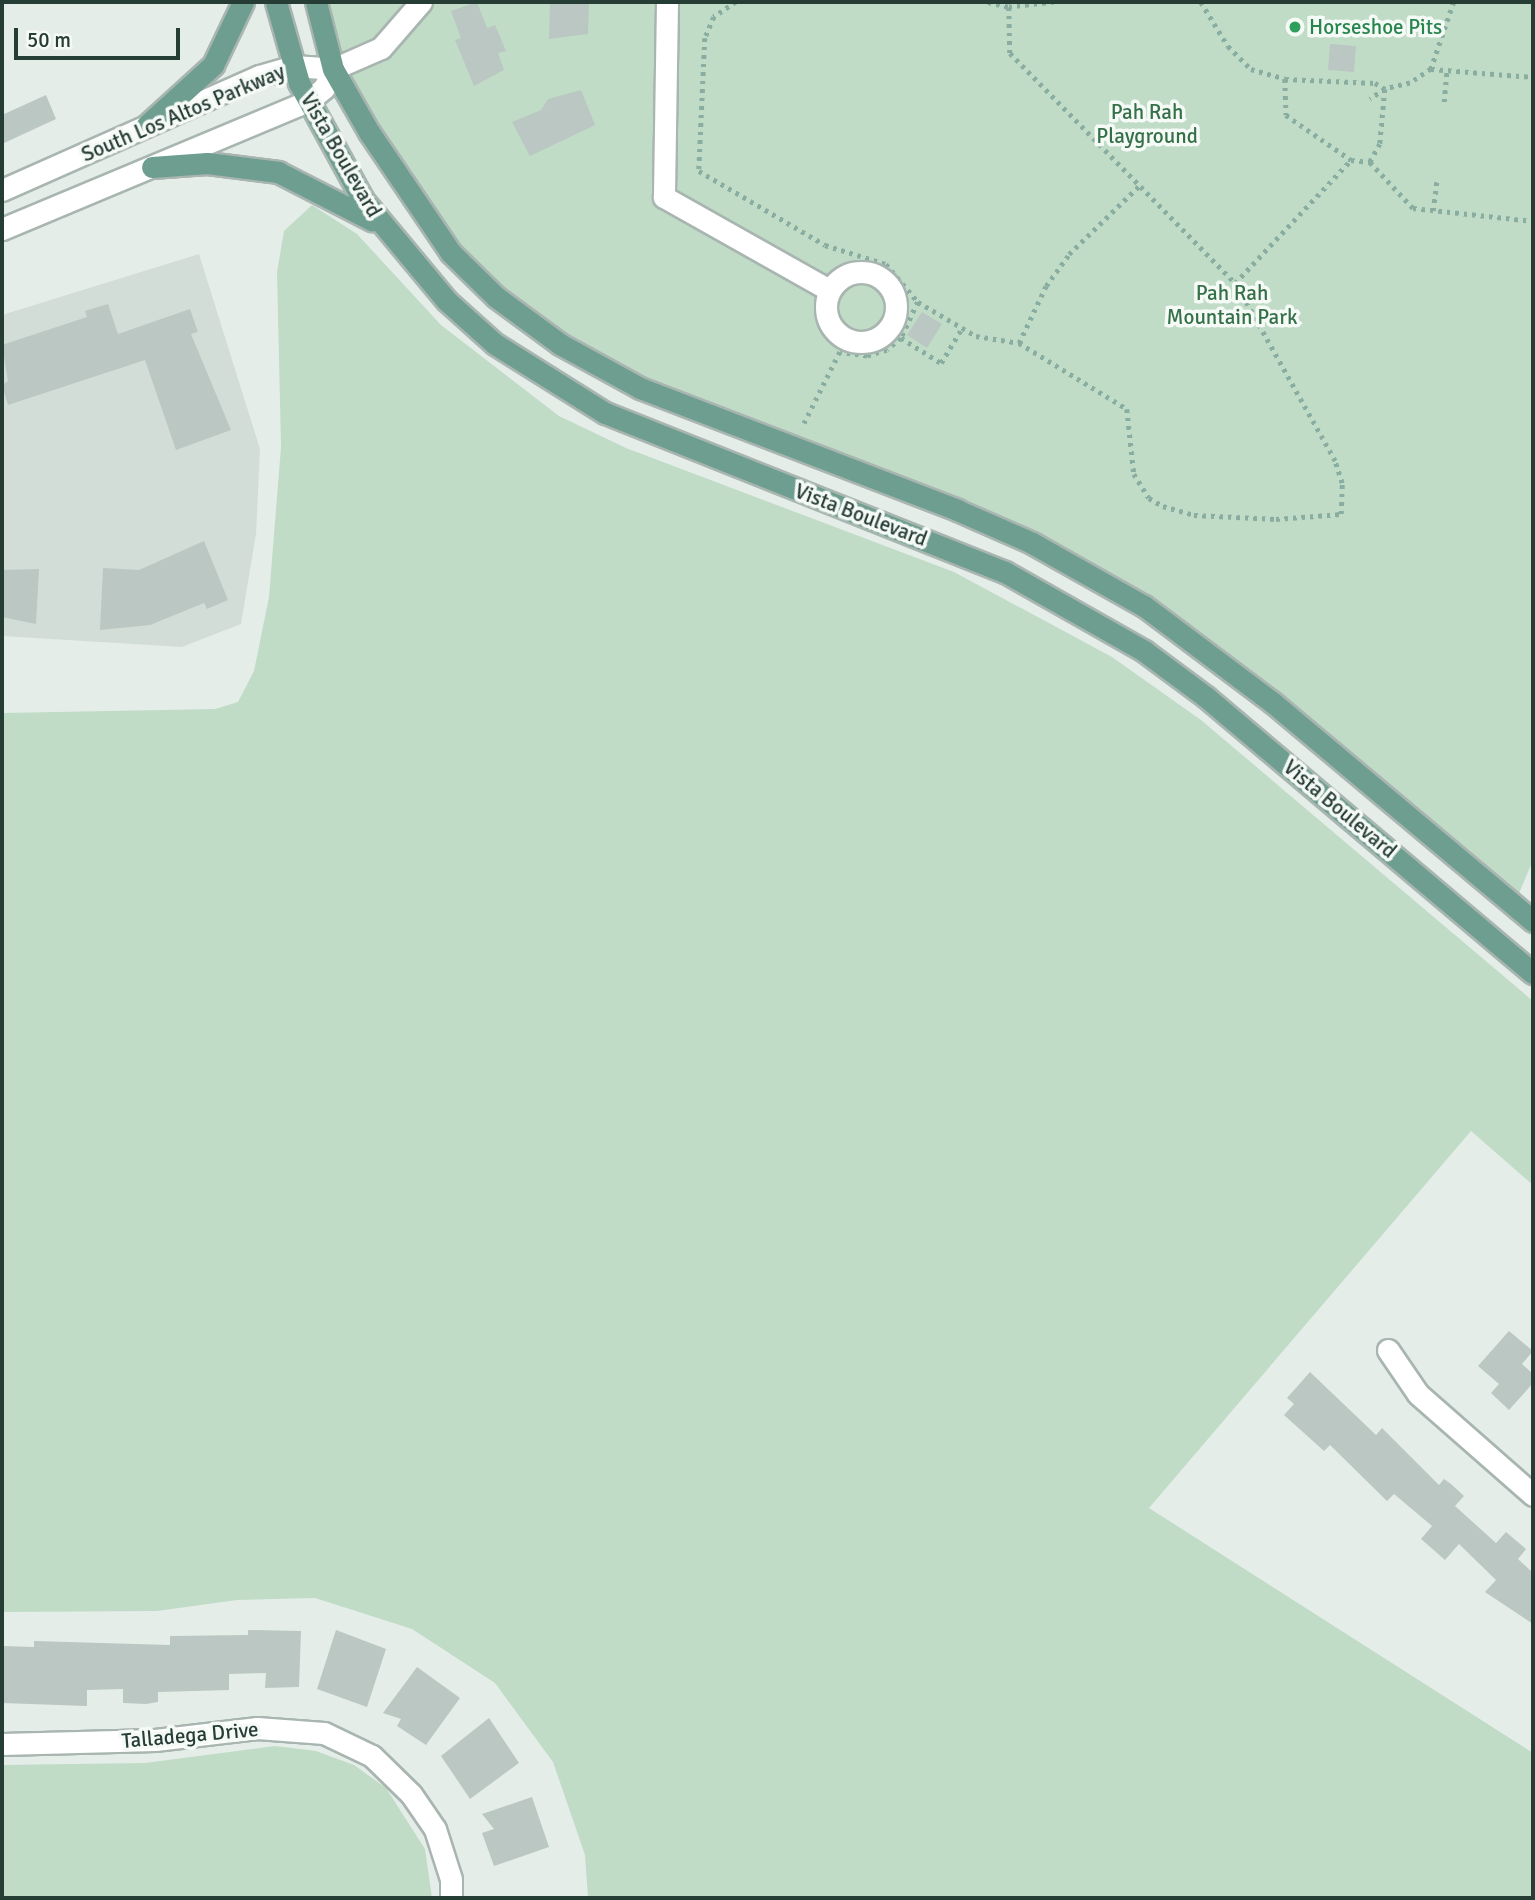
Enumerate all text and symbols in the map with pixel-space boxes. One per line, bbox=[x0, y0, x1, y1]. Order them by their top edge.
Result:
scale bar bbox=[18, 14, 184, 58]
place label: Horseshoe Pits bbox=[1309, 14, 1442, 40]
marker: Horseshoe Pits bbox=[1287, 19, 1303, 35]
text: 50 m bbox=[27, 27, 71, 53]
street label: South Los Altos Parkway bbox=[78, 59, 288, 167]
street label: Vista Boulevard bbox=[295, 88, 387, 222]
park label: Pah Rah Playground bbox=[1096, 99, 1198, 149]
park label: Pah Rah Mountain Park bbox=[1167, 280, 1297, 330]
street label: Vista Boulevard bbox=[791, 478, 931, 552]
street label: Vista Boulevard bbox=[1278, 754, 1402, 864]
street label: Talladega Drive bbox=[121, 1716, 259, 1754]

